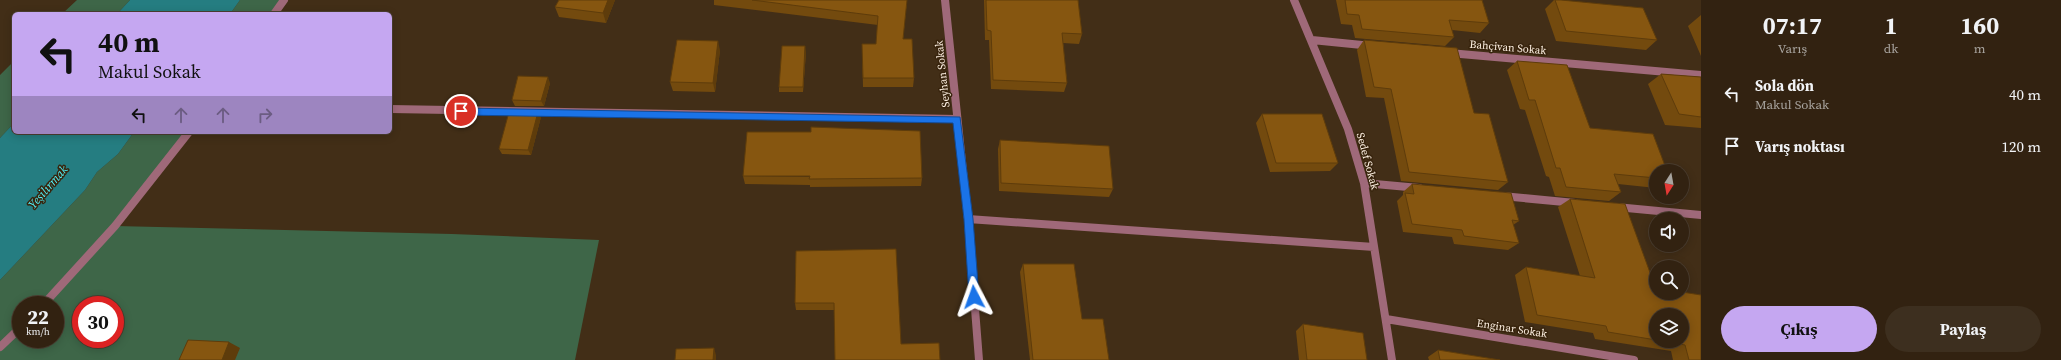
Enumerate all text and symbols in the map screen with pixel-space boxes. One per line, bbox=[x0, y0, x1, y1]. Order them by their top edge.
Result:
text: 07:17 bbox=[1763, 9, 1822, 42]
text: 1 bbox=[1885, 9, 1898, 42]
text: 160 bbox=[1960, 9, 1999, 42]
text: 40 m bbox=[98, 23, 160, 61]
icon: left bbox=[32, 28, 84, 80]
street label: Bahçivan Sokak bbox=[1469, 37, 1548, 58]
street label: Seyhan Sokak bbox=[931, 39, 953, 108]
text: Varış bbox=[1778, 40, 1807, 57]
text: dk bbox=[1884, 40, 1898, 57]
text: m bbox=[1974, 40, 1986, 57]
text: Makul Sokak bbox=[98, 59, 201, 84]
text: Sola dön bbox=[1755, 75, 1814, 96]
icon: left bbox=[1721, 83, 1743, 105]
text: 40 m bbox=[2009, 84, 2041, 105]
pin bbox=[444, 94, 478, 128]
text: Makul Sokak bbox=[1755, 96, 1829, 113]
icon: arrive bbox=[450, 100, 472, 122]
icon: left bbox=[128, 104, 150, 126]
icon: ahead bbox=[170, 104, 192, 126]
icon: ahead bbox=[212, 104, 234, 126]
icon: right bbox=[254, 104, 276, 126]
street label: Sedef Sokak bbox=[1353, 131, 1383, 192]
icon: arrive bbox=[1721, 135, 1743, 157]
text: Varış noktası bbox=[1755, 136, 1845, 157]
text: 120 m bbox=[2001, 136, 2041, 157]
water label: Yeşilırmak bbox=[25, 162, 72, 212]
north arrow bbox=[1649, 164, 1689, 204]
map controls bbox=[1649, 164, 1689, 348]
button: sound bbox=[1649, 212, 1689, 252]
button: search bbox=[1649, 260, 1689, 300]
position arrow bbox=[953, 276, 995, 318]
speed limit sign: 30 bbox=[72, 296, 124, 348]
text: 22 bbox=[27, 303, 49, 331]
button: Çıkış bbox=[1721, 306, 1877, 352]
button: Paylaş bbox=[1885, 306, 2041, 352]
button: layers bbox=[1649, 308, 1689, 348]
street label: Enginar Sokak bbox=[1476, 316, 1549, 342]
text: km/h bbox=[26, 325, 50, 338]

